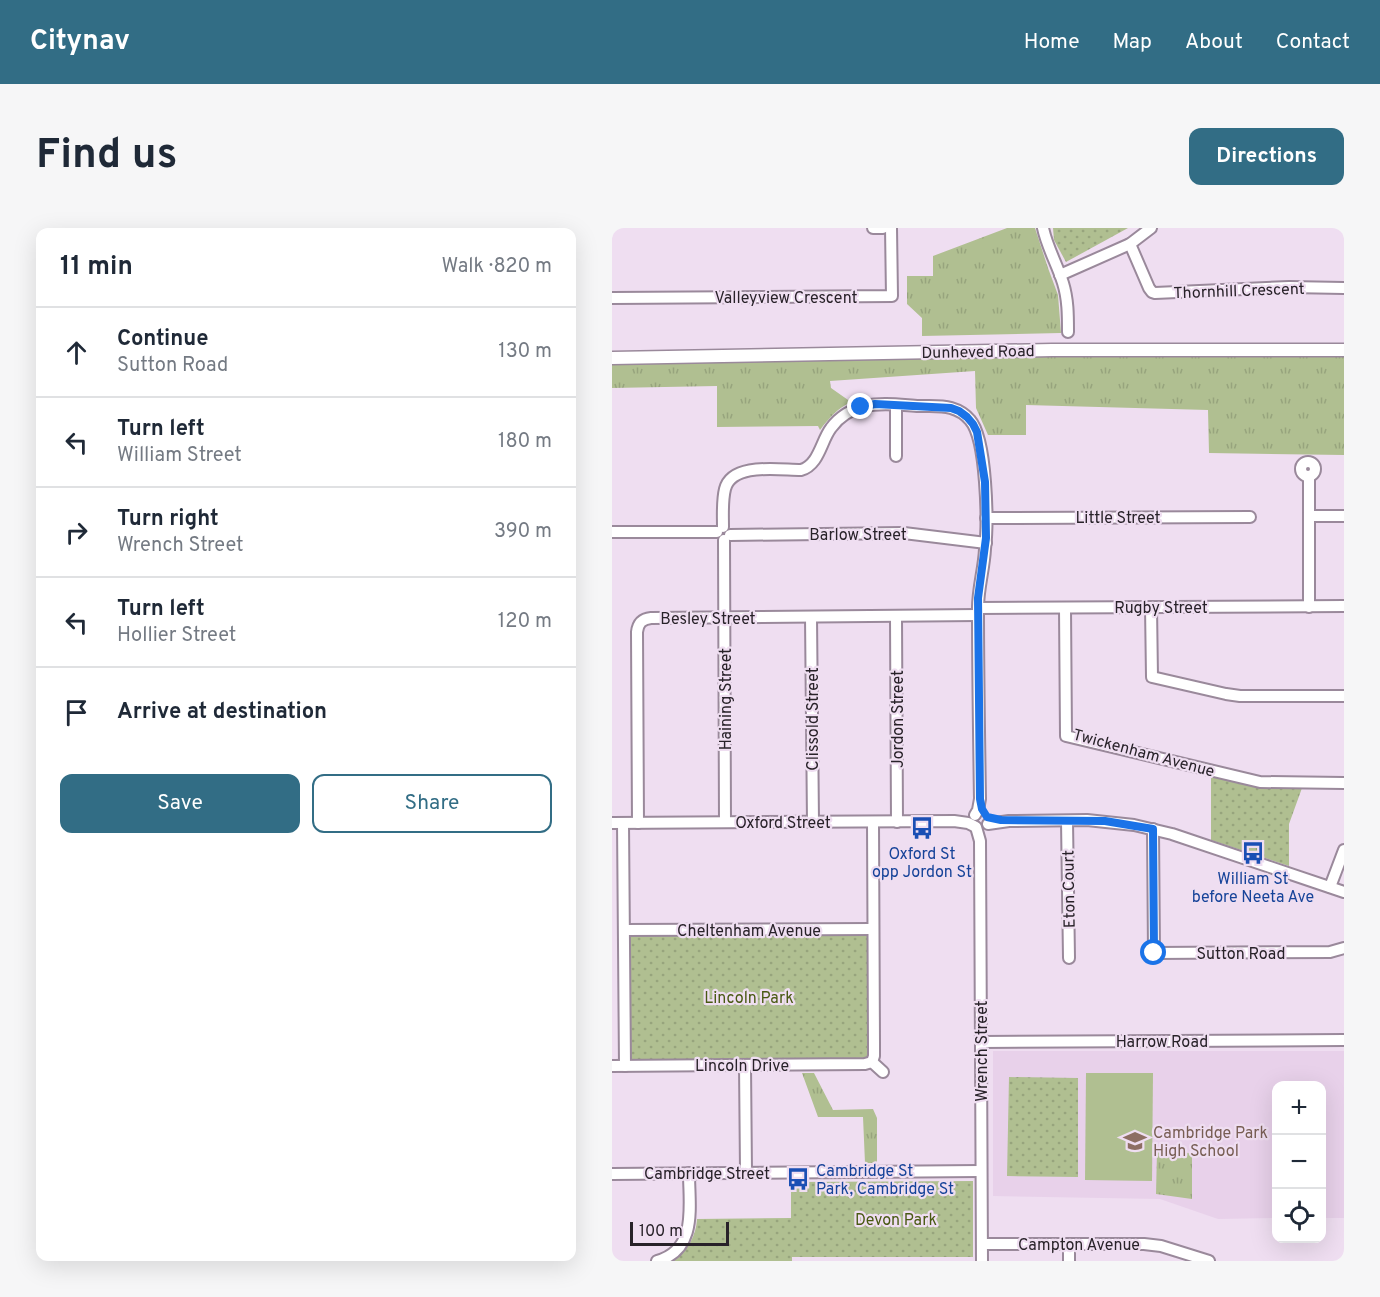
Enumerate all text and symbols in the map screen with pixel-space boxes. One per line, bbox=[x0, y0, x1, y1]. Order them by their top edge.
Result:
text: Citynav bbox=[30, 24, 130, 60]
text: Home bbox=[1024, 29, 1080, 56]
text: Map bbox=[1113, 29, 1152, 56]
text: About bbox=[1185, 29, 1243, 56]
text: Contact bbox=[1276, 29, 1350, 56]
button: Directions bbox=[1189, 128, 1344, 185]
text: Find us bbox=[36, 130, 177, 183]
text: 11 min bbox=[60, 251, 133, 284]
text: Walk · 820 m bbox=[441, 254, 552, 280]
street label: Thornhill Crescent bbox=[1173, 280, 1305, 304]
street label: Valleyview Crescent bbox=[715, 289, 857, 309]
text: Continue bbox=[117, 326, 208, 353]
icon: ahead bbox=[60, 336, 93, 369]
text: 130 m bbox=[498, 339, 552, 365]
street label: Dunheved Road bbox=[921, 342, 1035, 364]
text: Sutton Road bbox=[117, 353, 228, 379]
route end bbox=[847, 393, 873, 419]
text: Turn left bbox=[117, 416, 205, 443]
icon: left bbox=[60, 426, 93, 459]
text: 180 m bbox=[498, 429, 552, 455]
text: William Street bbox=[117, 443, 242, 469]
text: Turn right bbox=[117, 506, 219, 533]
street label: Little Street bbox=[1075, 509, 1161, 529]
icon: right bbox=[60, 516, 93, 549]
text: 390 m bbox=[494, 519, 552, 545]
street label: Barlow Street bbox=[809, 526, 907, 546]
text: Wrench Street bbox=[117, 533, 244, 559]
text: Turn left bbox=[117, 596, 205, 623]
street label: Rugby Street bbox=[1114, 599, 1208, 619]
icon: left bbox=[60, 606, 93, 639]
text: 120 m bbox=[498, 609, 552, 635]
street label: Besley Street bbox=[660, 610, 756, 630]
text: Hollier Street bbox=[117, 623, 236, 649]
street label: Haining Street bbox=[717, 648, 737, 750]
street label: Clissold Street bbox=[804, 667, 824, 771]
street label: Jordon Street bbox=[889, 670, 909, 768]
icon: arrive bbox=[60, 696, 93, 729]
text: Arrive at destination bbox=[117, 699, 327, 726]
street label: Twickenham Avenue bbox=[1070, 725, 1217, 782]
button: Save bbox=[60, 774, 300, 833]
button: Share bbox=[312, 774, 552, 833]
street label: Oxford Street bbox=[735, 814, 831, 834]
bus stop icon: Oxford St opp Jordon St bbox=[909, 815, 935, 841]
bus stop icon: William St before Neeta Ave bbox=[1240, 840, 1266, 866]
place label: Oxford St opp Jordon St bbox=[872, 845, 972, 883]
street label: Eton Court bbox=[1059, 850, 1081, 928]
place label: William St before Neeta Ave bbox=[1192, 870, 1314, 908]
street label: Cheltenham Avenue bbox=[677, 922, 821, 942]
route start bbox=[1140, 939, 1166, 965]
street label: Sutton Road bbox=[1197, 945, 1285, 965]
park label: Lincoln Park bbox=[704, 989, 794, 1009]
street label: Wrench Street bbox=[973, 1000, 993, 1102]
street label: Harrow Road bbox=[1116, 1033, 1208, 1053]
street label: Lincoln Drive bbox=[695, 1057, 789, 1077]
map controls bbox=[1272, 1081, 1326, 1243]
button: + bbox=[1272, 1081, 1326, 1135]
place label: Cambridge Park High School bbox=[1153, 1124, 1268, 1162]
school or university icon: Cambridge Park High School bbox=[1122, 1128, 1148, 1154]
button: − bbox=[1272, 1135, 1326, 1189]
place label: Cambridge St Park, Cambridge St bbox=[816, 1162, 954, 1200]
street label: Cambridge Street bbox=[644, 1165, 770, 1185]
bus stop icon: Cambridge St Park, Cambridge St bbox=[785, 1166, 811, 1192]
button: locate bbox=[1272, 1189, 1326, 1243]
park label: Devon Park bbox=[855, 1211, 937, 1231]
scale bar bbox=[630, 1219, 729, 1246]
text: 100 m bbox=[639, 1222, 683, 1242]
street label: Campton Avenue bbox=[1018, 1236, 1140, 1256]

